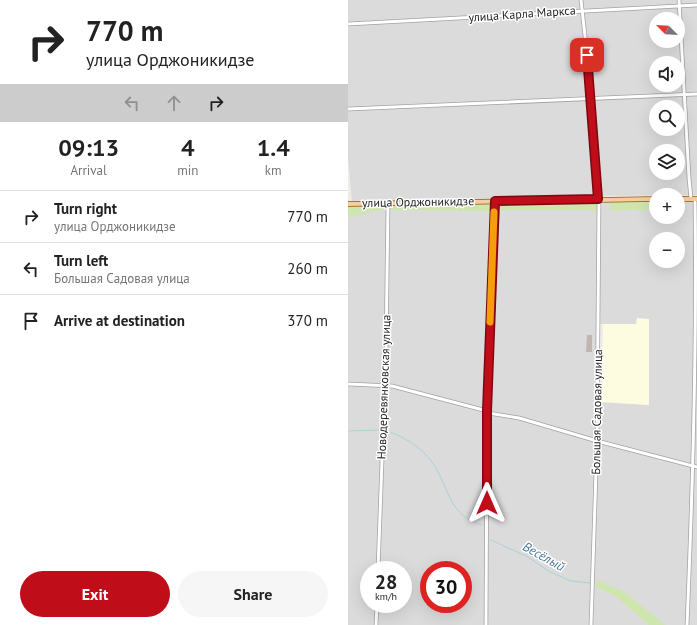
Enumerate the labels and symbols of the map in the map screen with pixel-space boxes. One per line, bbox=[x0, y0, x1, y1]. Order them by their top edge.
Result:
street label: улица Карла Маркса bbox=[468, 2, 576, 25]
north arrow bbox=[649, 12, 685, 48]
pin bbox=[570, 38, 604, 72]
street label: улица Орджоникидзе bbox=[362, 193, 474, 210]
street label: Новодеревянковская улица bbox=[373, 314, 394, 460]
street label: Большая Садовая улица bbox=[588, 349, 605, 475]
position arrow bbox=[466, 482, 508, 524]
water label: Весёлый bbox=[520, 538, 568, 575]
speed limit sign: 30 bbox=[420, 561, 472, 613]

